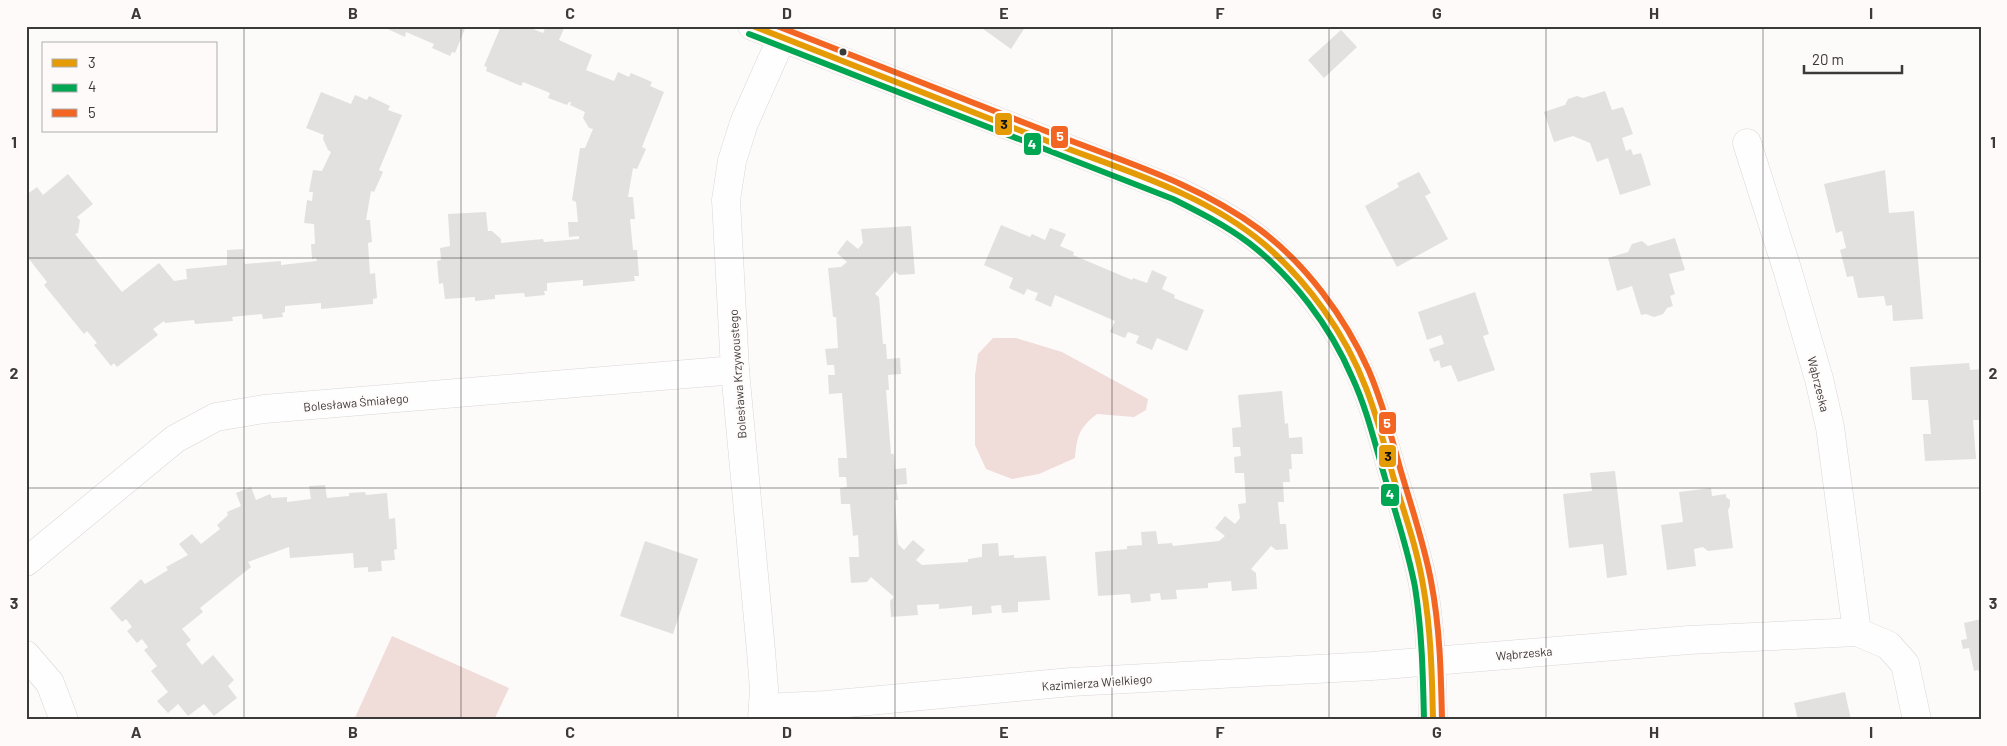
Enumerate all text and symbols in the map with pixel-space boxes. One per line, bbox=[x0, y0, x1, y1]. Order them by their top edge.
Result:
text: A bbox=[131, 3, 142, 22]
text: B bbox=[348, 3, 358, 22]
text: C bbox=[565, 3, 575, 22]
text: D bbox=[782, 3, 792, 22]
text: E bbox=[999, 3, 1009, 22]
text: F bbox=[1216, 3, 1225, 22]
text: G bbox=[1432, 3, 1442, 22]
text: H bbox=[1649, 3, 1659, 22]
text: I bbox=[1869, 3, 1873, 22]
legend bbox=[42, 42, 218, 132]
scale bar bbox=[1804, 42, 1902, 74]
unlabelled marker bbox=[838, 47, 848, 57]
text: 20 m bbox=[1812, 50, 1844, 68]
text: 3 bbox=[88, 53, 96, 71]
text: 4 bbox=[88, 77, 96, 95]
text: 5 bbox=[88, 103, 96, 121]
line badge: 3 bbox=[994, 112, 1013, 136]
text: 3 bbox=[1000, 115, 1008, 132]
line badge: 5 bbox=[1050, 125, 1069, 149]
text: 5 bbox=[1056, 127, 1064, 144]
text: 1 bbox=[11, 132, 17, 151]
line badge: 4 bbox=[1023, 132, 1042, 156]
text: 1 bbox=[1990, 132, 1996, 151]
text: 4 bbox=[1028, 135, 1036, 152]
street label: Bolesława Krzywoustego bbox=[726, 309, 748, 439]
street label: Wąbrzeska bbox=[1805, 355, 1833, 413]
text: 2 bbox=[10, 363, 19, 382]
text: 2 bbox=[1989, 363, 1998, 382]
street label: Bolesława Śmiałego bbox=[303, 390, 409, 414]
line badge: 5 bbox=[1378, 411, 1397, 435]
text: 5 bbox=[1383, 414, 1391, 431]
line badge: 3 bbox=[1378, 444, 1397, 468]
text: 3 bbox=[1384, 447, 1392, 464]
line badge: 4 bbox=[1380, 483, 1400, 507]
text: 4 bbox=[1386, 485, 1394, 502]
text: 3 bbox=[10, 593, 18, 612]
text: 3 bbox=[1989, 593, 1997, 612]
street label: Wąbrzeska bbox=[1495, 644, 1553, 662]
street label: Kazimierza Wielkiego bbox=[1041, 671, 1153, 693]
text: A bbox=[131, 722, 142, 741]
text: B bbox=[348, 722, 358, 741]
text: C bbox=[565, 722, 575, 741]
text: D bbox=[782, 722, 792, 741]
text: E bbox=[999, 722, 1009, 741]
text: F bbox=[1216, 722, 1225, 741]
text: G bbox=[1432, 722, 1442, 741]
text: H bbox=[1649, 722, 1659, 741]
text: I bbox=[1869, 722, 1873, 741]

